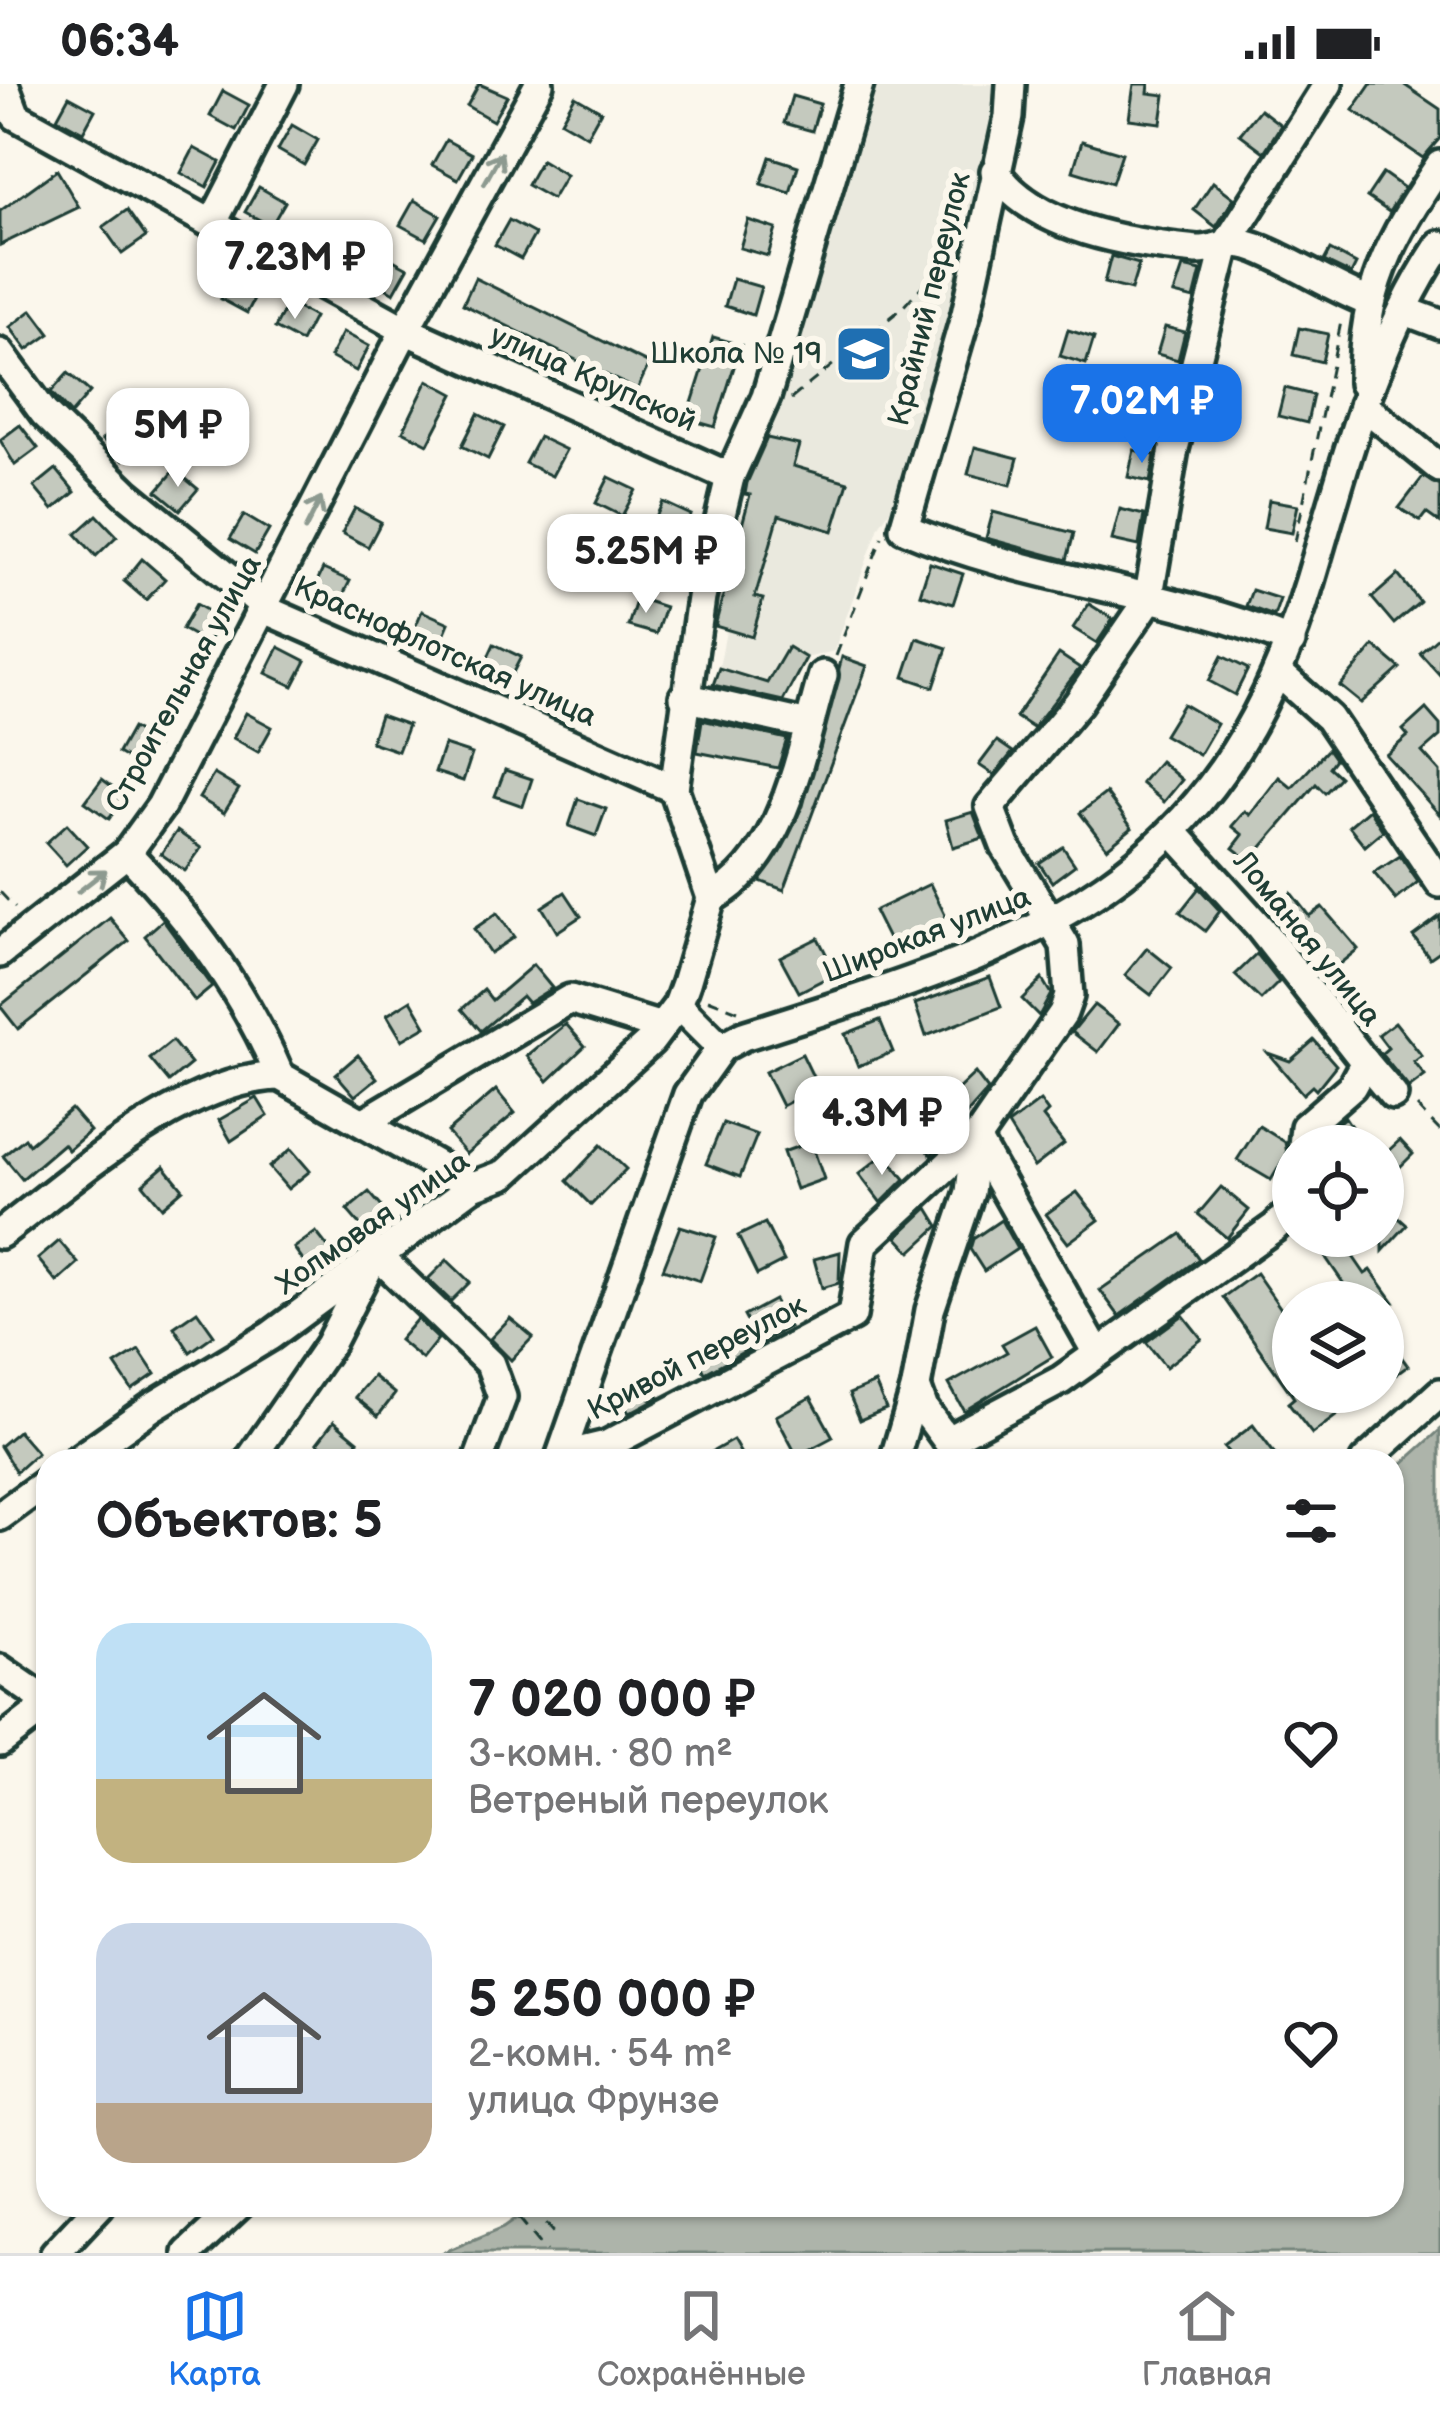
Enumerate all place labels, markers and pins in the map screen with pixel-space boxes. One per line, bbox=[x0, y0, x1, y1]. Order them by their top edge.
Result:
pin: 7.23M ₽ bbox=[184, 220, 406, 322]
school or university icon: Школа № 19 bbox=[833, 323, 895, 385]
place label: Школа № 19 bbox=[650, 336, 822, 372]
pin: 7.02M ₽ bbox=[1031, 364, 1253, 466]
pin: 5M ₽ bbox=[107, 388, 249, 490]
pin: 5.25M ₽ bbox=[535, 514, 757, 616]
pin: 4.3M ₽ bbox=[784, 1076, 980, 1178]

